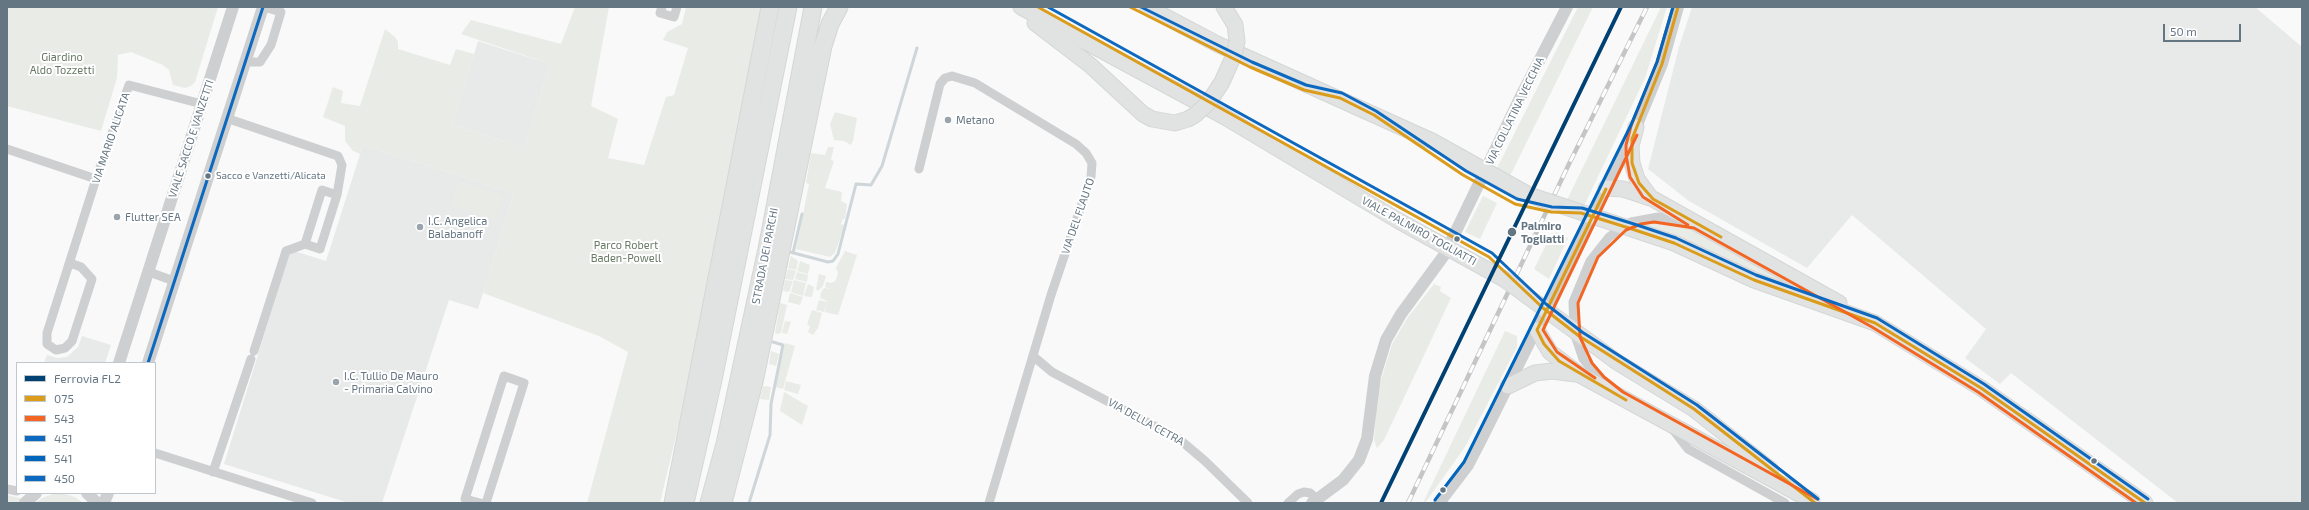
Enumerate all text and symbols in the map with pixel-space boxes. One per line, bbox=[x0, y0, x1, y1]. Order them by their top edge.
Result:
scale bar bbox=[2165, 16, 2243, 42]
text: 50 m bbox=[2170, 24, 2197, 38]
park label: Giardino Aldo Tozzetti bbox=[30, 50, 94, 76]
street label: VIA COLLATINA VECCHIA bbox=[1483, 55, 1547, 167]
street label: VIALE SACCO E VANZETTI bbox=[166, 78, 216, 200]
street label: VIA MARIO ALICATA bbox=[89, 91, 133, 185]
place label: Metano bbox=[956, 113, 994, 127]
marker: Metano bbox=[943, 115, 953, 125]
place label: Sacco e Vanzetti/Alicata bbox=[216, 170, 326, 182]
marker: Sacco e Vanzetti/Alicata bbox=[203, 171, 213, 181]
street label: VIA DEL FLAUTO bbox=[1059, 176, 1097, 256]
street label: VIALE PALMIRO TOGLIATTI bbox=[1359, 194, 1479, 268]
street label: STRADA DEI PARCHI bbox=[749, 207, 781, 305]
place label: Flutter SEA bbox=[125, 210, 181, 224]
marker: Flutter SEA bbox=[112, 212, 122, 222]
place label: I.C. Angelica Balabanoff bbox=[428, 214, 487, 240]
place label: Palmiro Togliatti bbox=[1521, 219, 1564, 245]
marker: I.C. Angelica Balabanoff bbox=[415, 222, 425, 232]
marker: Palmiro Togliatti bbox=[1506, 226, 1518, 238]
unlabelled marker bbox=[1452, 234, 1462, 244]
park label: Parco Robert Baden-Powell bbox=[591, 238, 661, 264]
legend bbox=[16, 362, 156, 494]
place label: I.C. Tullio De Mauro - Primaria Calvino bbox=[344, 369, 438, 395]
text: Ferrovia FL2 bbox=[54, 371, 121, 385]
marker: I.C. Tullio De Mauro - Primaria Calvino bbox=[331, 377, 341, 387]
text: 075 bbox=[54, 391, 74, 405]
street label: VIA DELLA CETRA bbox=[1105, 396, 1187, 448]
text: 543 bbox=[54, 411, 74, 425]
text: 451 bbox=[54, 431, 73, 445]
text: 541 bbox=[54, 451, 73, 465]
unlabelled marker bbox=[2089, 456, 2099, 466]
text: 450 bbox=[54, 471, 75, 485]
unlabelled marker bbox=[1438, 485, 1448, 495]

